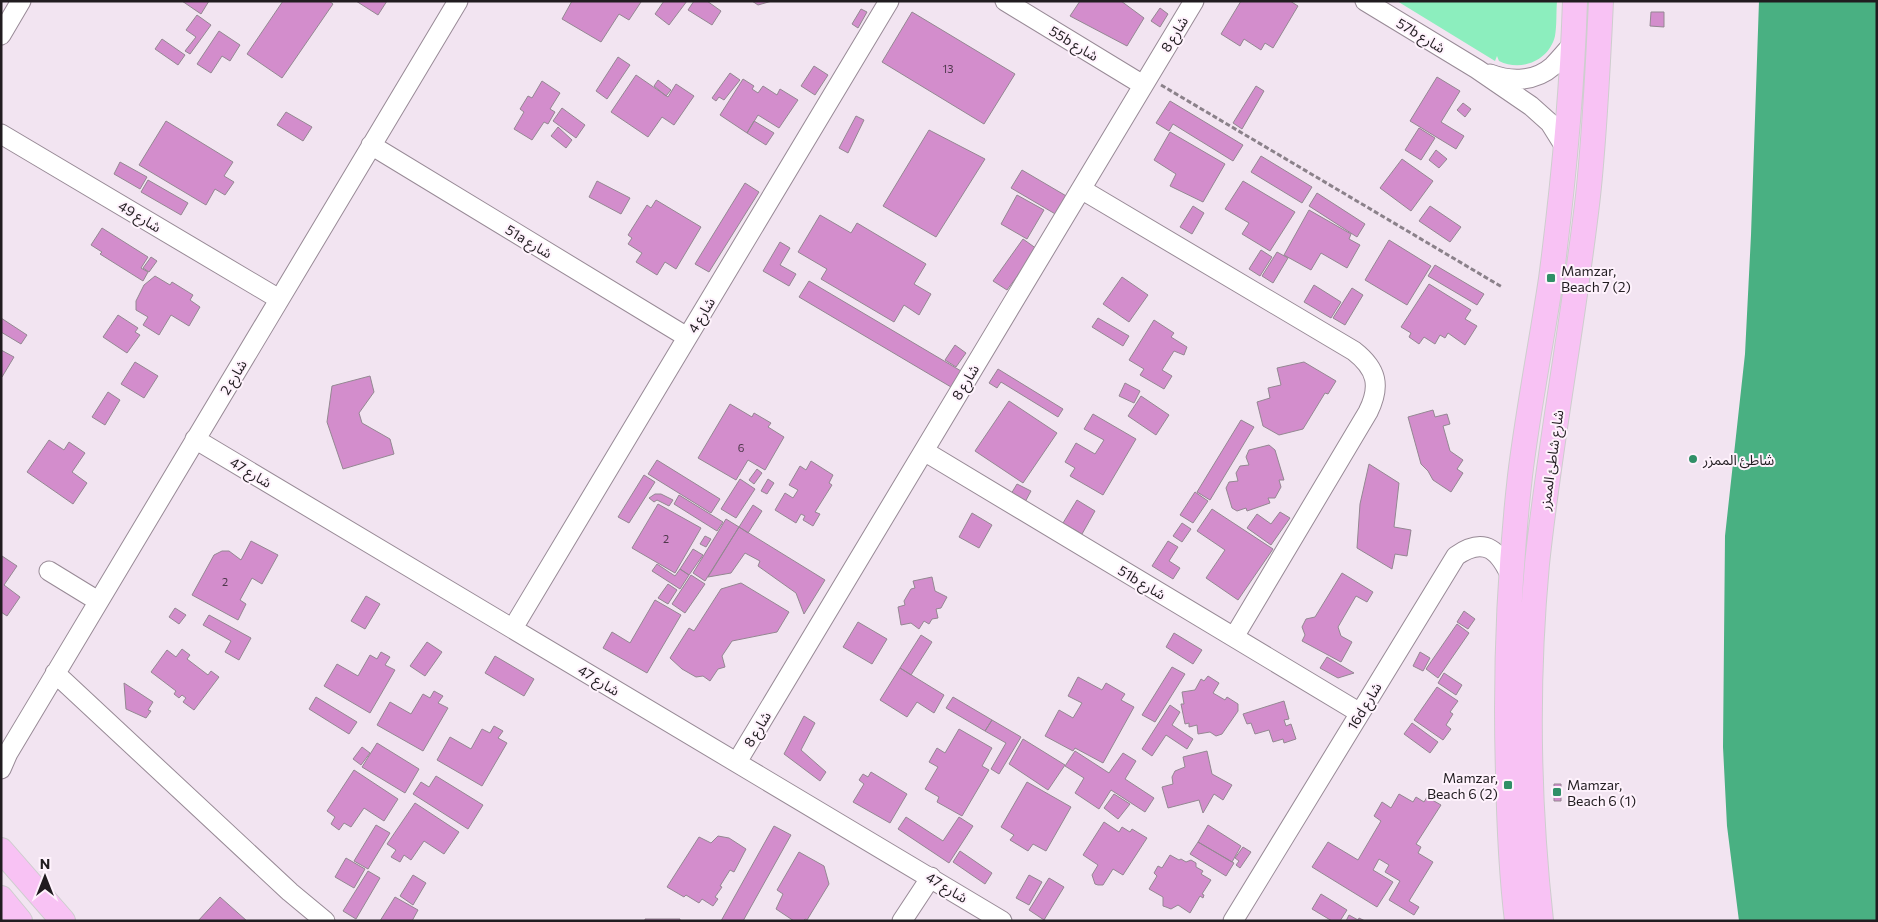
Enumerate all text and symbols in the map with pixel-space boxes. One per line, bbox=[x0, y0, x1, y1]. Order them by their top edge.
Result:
street label: شارع 8 bbox=[1157, 13, 1194, 56]
street label: 57b شارع bbox=[1392, 14, 1448, 59]
street label: 55b شارع bbox=[1045, 22, 1102, 67]
house number: 13 bbox=[943, 62, 953, 75]
street label: شارع 49 bbox=[114, 197, 164, 238]
street label: 51a شارع bbox=[501, 220, 555, 264]
place label: Mamzar, Beach 7 (2) bbox=[1561, 262, 1631, 295]
marker: Mamzar, Beach 7 (2) bbox=[1545, 272, 1557, 284]
street label: شارع 4 bbox=[684, 294, 721, 337]
street label: شارع 2 bbox=[216, 356, 253, 399]
street label: شارع 8 bbox=[948, 361, 985, 404]
street label: شارع شاطئ الممزر bbox=[1535, 409, 1569, 513]
house number: 6 bbox=[738, 441, 745, 454]
place label: شاطئ الممزر bbox=[1702, 451, 1774, 469]
street label: شارع 47 bbox=[226, 453, 275, 494]
marker: شاطئ الممزر bbox=[1687, 453, 1699, 465]
house number: 2 bbox=[663, 532, 669, 545]
street label: 51b شارع bbox=[1114, 561, 1169, 605]
house number: 2 bbox=[222, 575, 228, 588]
street label: شارع 47 bbox=[574, 661, 623, 702]
street label: 16d شارع bbox=[1343, 679, 1387, 734]
street label: شارع 8 bbox=[740, 708, 777, 751]
place label: Mamzar, Beach 6 (2) bbox=[1427, 769, 1498, 802]
place label: Mamzar, Beach 6 (1) bbox=[1567, 776, 1636, 809]
marker: Mamzar, Beach 6 (2) bbox=[1502, 779, 1514, 791]
marker: Mamzar, Beach 6 (1) bbox=[1551, 786, 1563, 798]
north arrow bbox=[20, 852, 70, 902]
text: N bbox=[40, 855, 50, 872]
street label: شارع 47 bbox=[922, 868, 971, 909]

